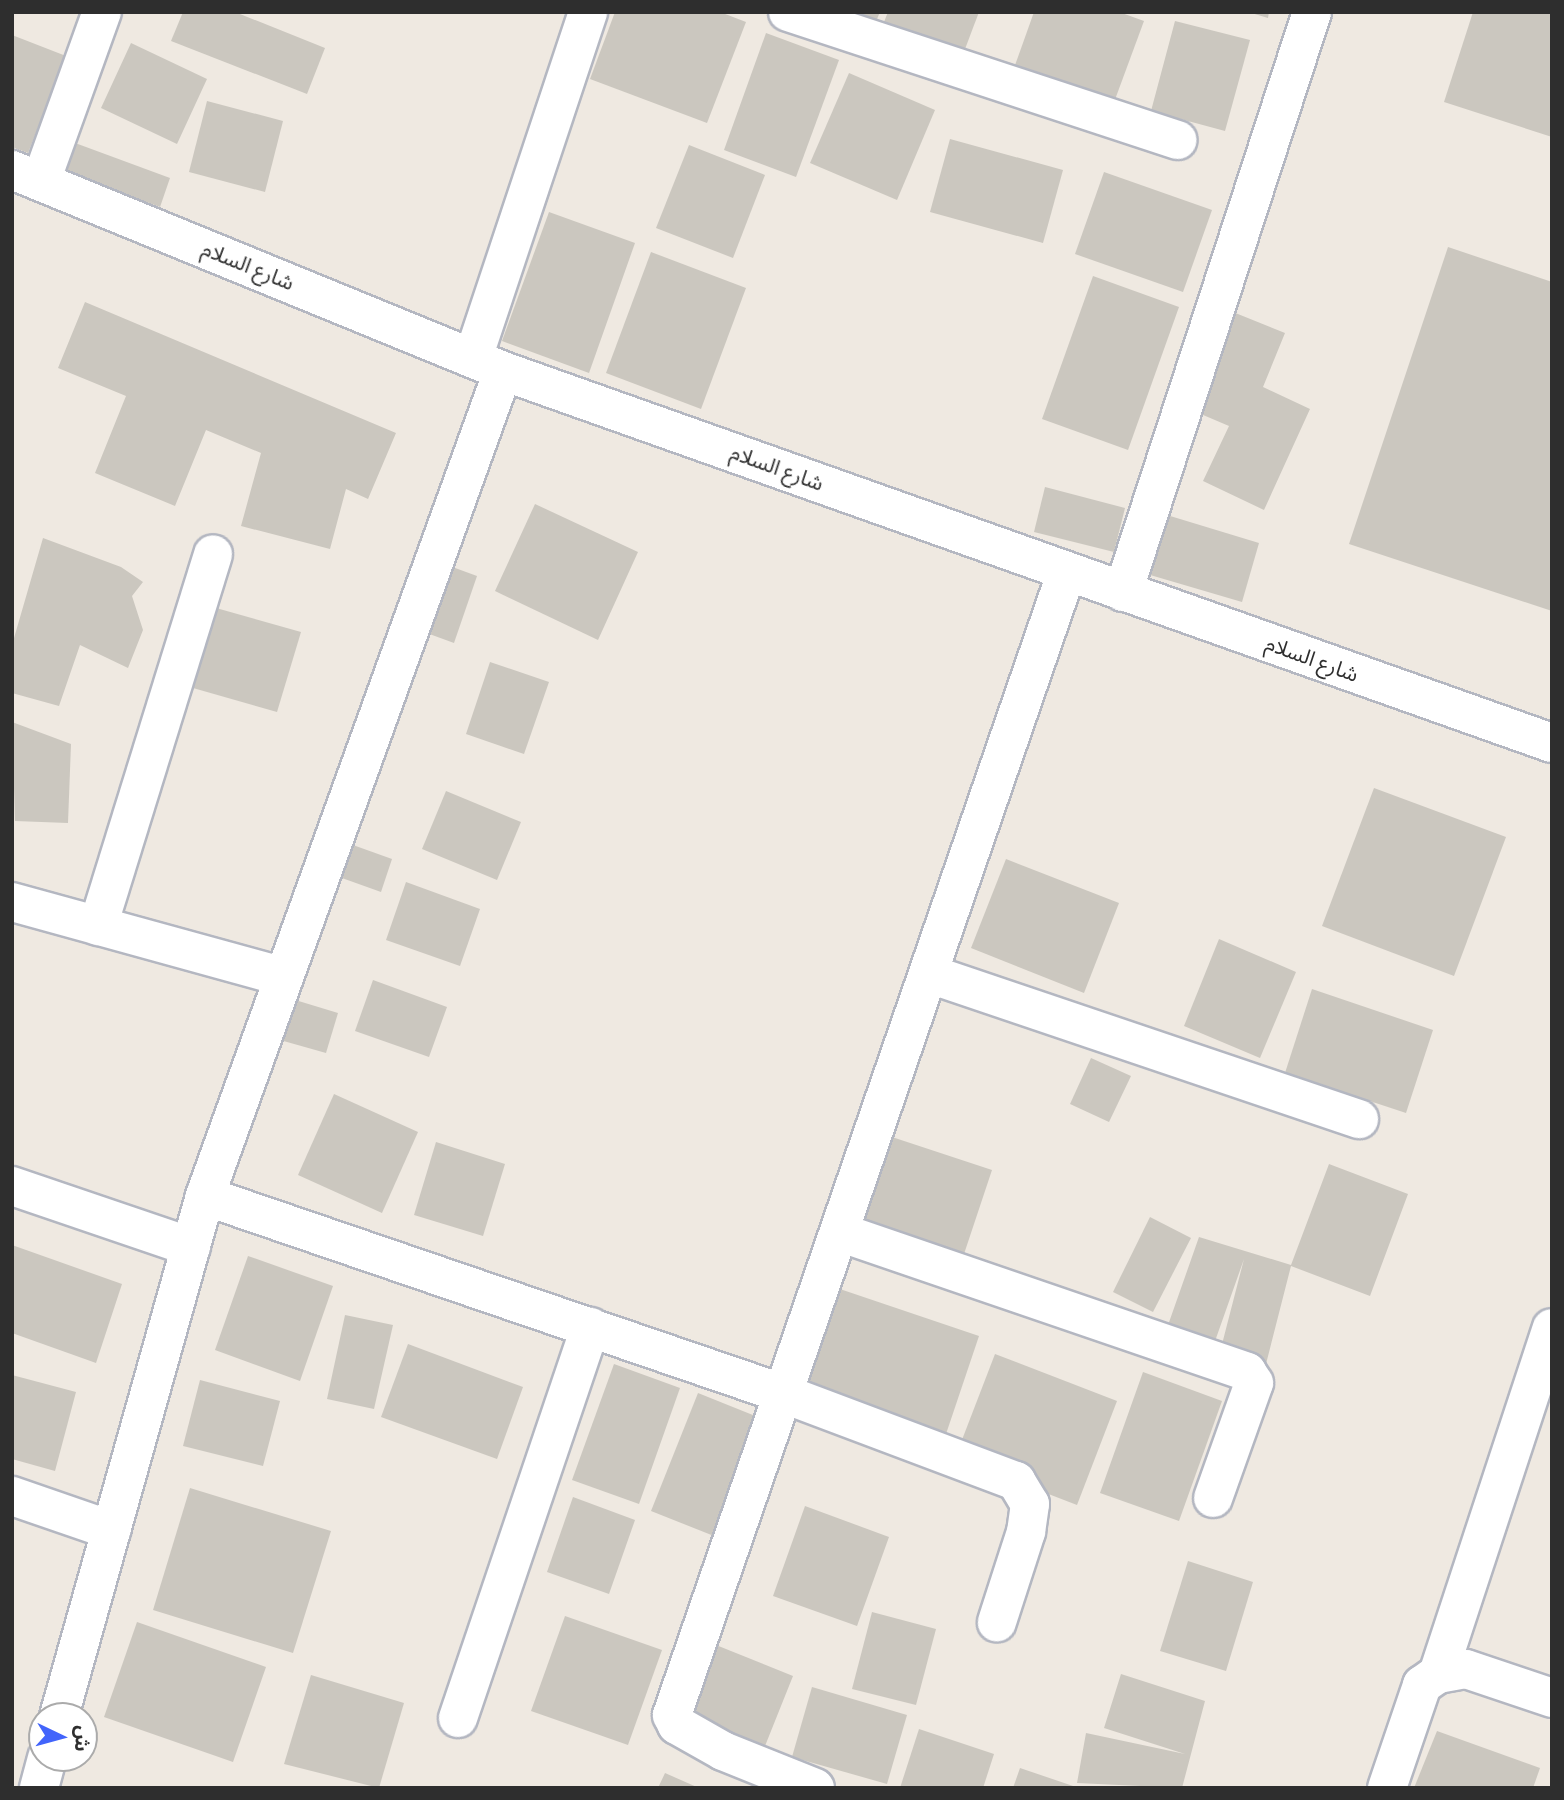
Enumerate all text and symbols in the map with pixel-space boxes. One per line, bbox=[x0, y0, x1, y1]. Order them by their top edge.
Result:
street label: شارع السلام bbox=[198, 236, 298, 296]
street label: شارع السلام bbox=[727, 440, 827, 496]
street label: شارع السلام bbox=[1262, 631, 1362, 687]
north arrow bbox=[28, 1702, 98, 1772]
text: ش bbox=[70, 1725, 95, 1753]

